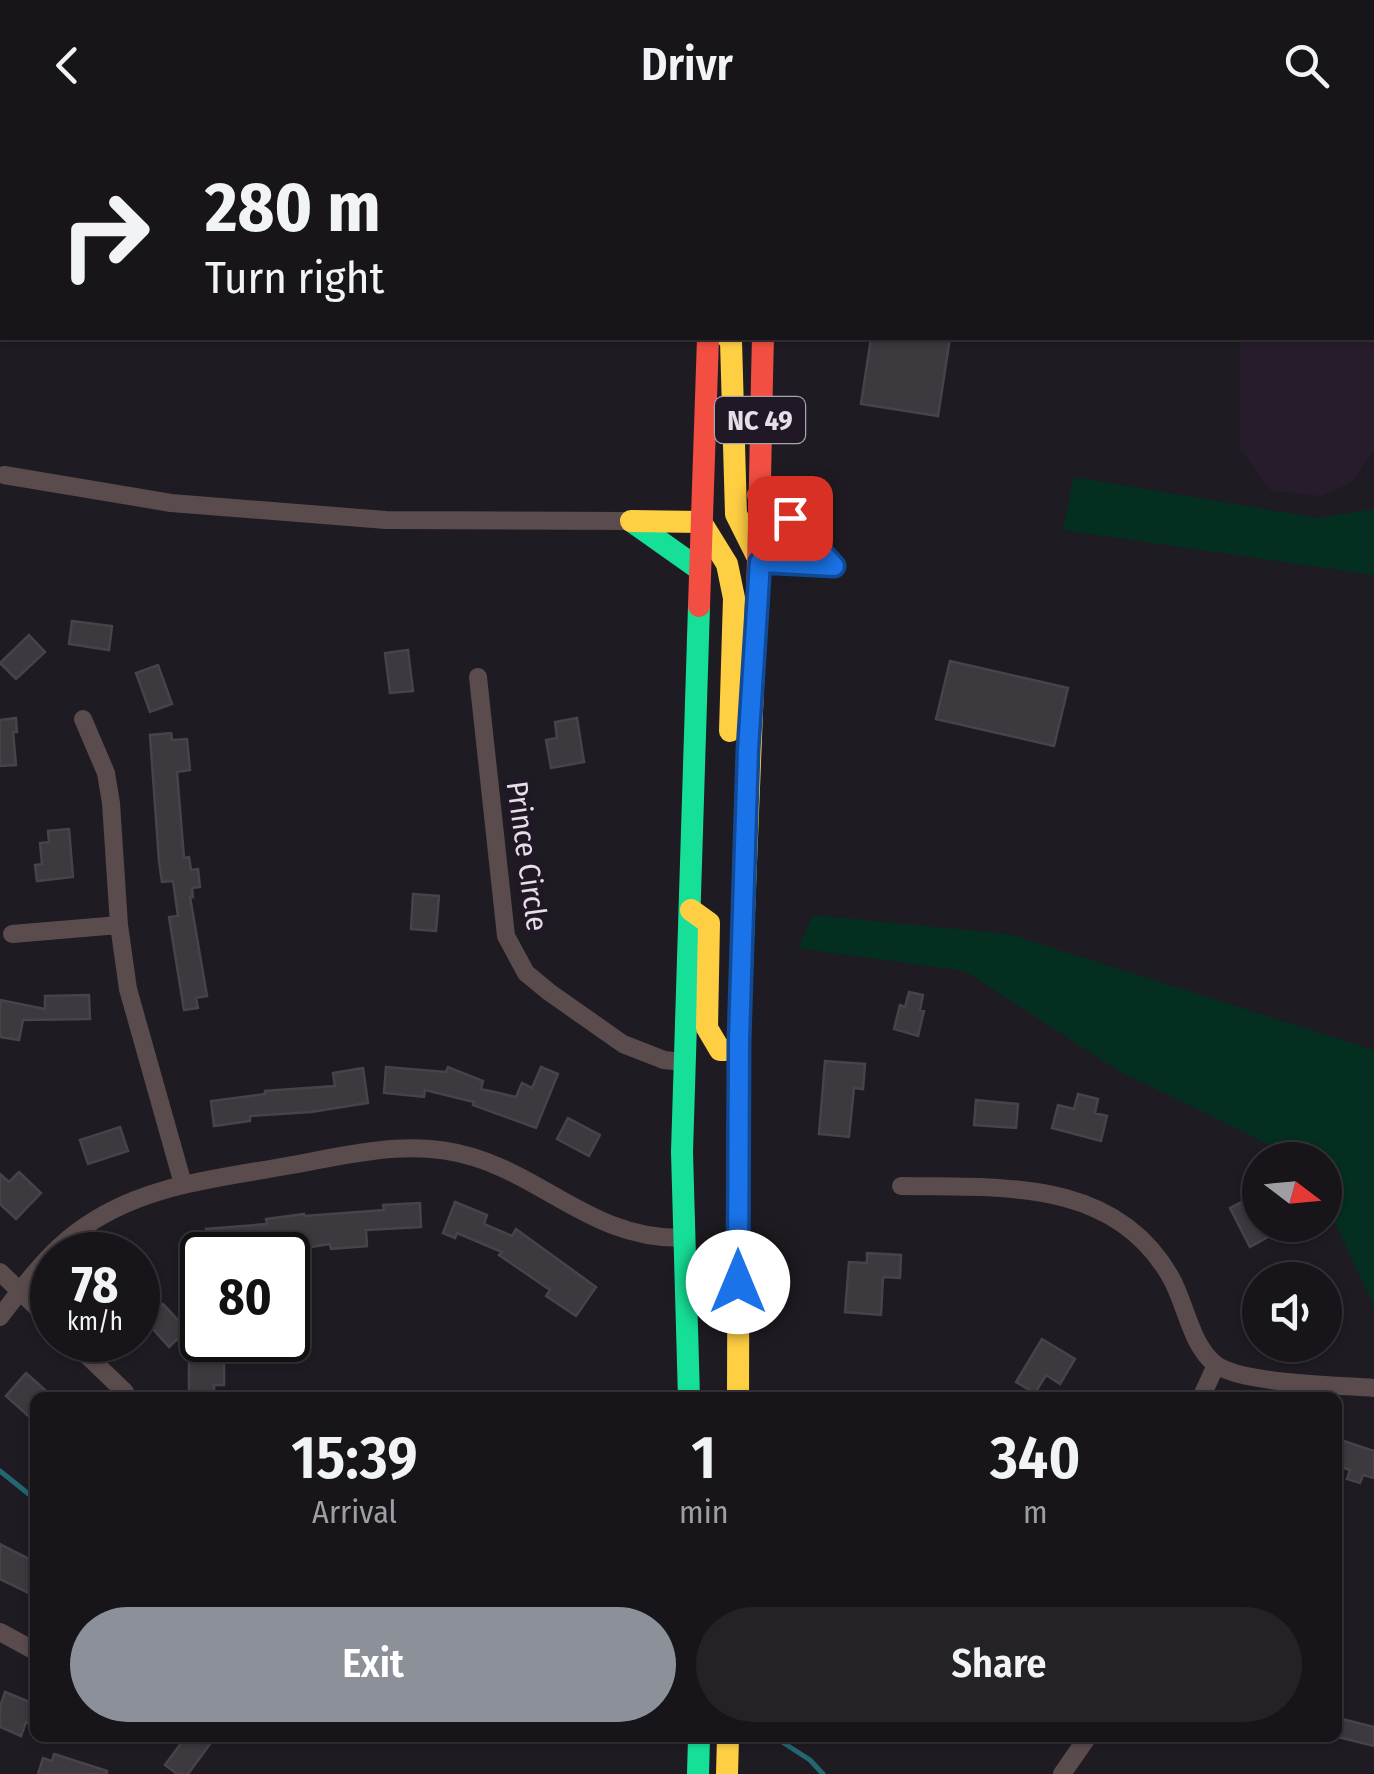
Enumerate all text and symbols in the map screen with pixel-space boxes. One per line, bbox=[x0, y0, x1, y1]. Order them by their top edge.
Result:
icon: back bbox=[40, 38, 95, 93]
text: Drivr bbox=[641, 38, 733, 92]
icon: search bbox=[1279, 38, 1334, 93]
text: 280 m bbox=[205, 166, 381, 250]
icon: right bbox=[40, 170, 170, 300]
text: Turn right bbox=[205, 251, 384, 305]
road number: NC 49 bbox=[715, 397, 805, 443]
pin bbox=[748, 476, 833, 561]
icon: arrive bbox=[763, 491, 818, 546]
street label: Prince Circle bbox=[499, 779, 555, 933]
north arrow bbox=[1242, 1142, 1342, 1242]
map controls bbox=[1242, 1142, 1342, 1362]
position arrow bbox=[686, 1230, 790, 1334]
speed limit sign: 80 bbox=[180, 1232, 310, 1362]
text: 78 bbox=[72, 1255, 118, 1315]
button: sound bbox=[1242, 1262, 1342, 1362]
text: km/h bbox=[67, 1307, 123, 1337]
text: 15:39 bbox=[291, 1422, 418, 1494]
text: 1 bbox=[691, 1422, 716, 1494]
text: 340 bbox=[990, 1422, 1081, 1494]
text: Arrival bbox=[312, 1493, 397, 1531]
text: min bbox=[679, 1493, 729, 1531]
text: m bbox=[1023, 1493, 1048, 1531]
button: Exit bbox=[70, 1607, 676, 1722]
button: Share bbox=[696, 1607, 1302, 1722]

